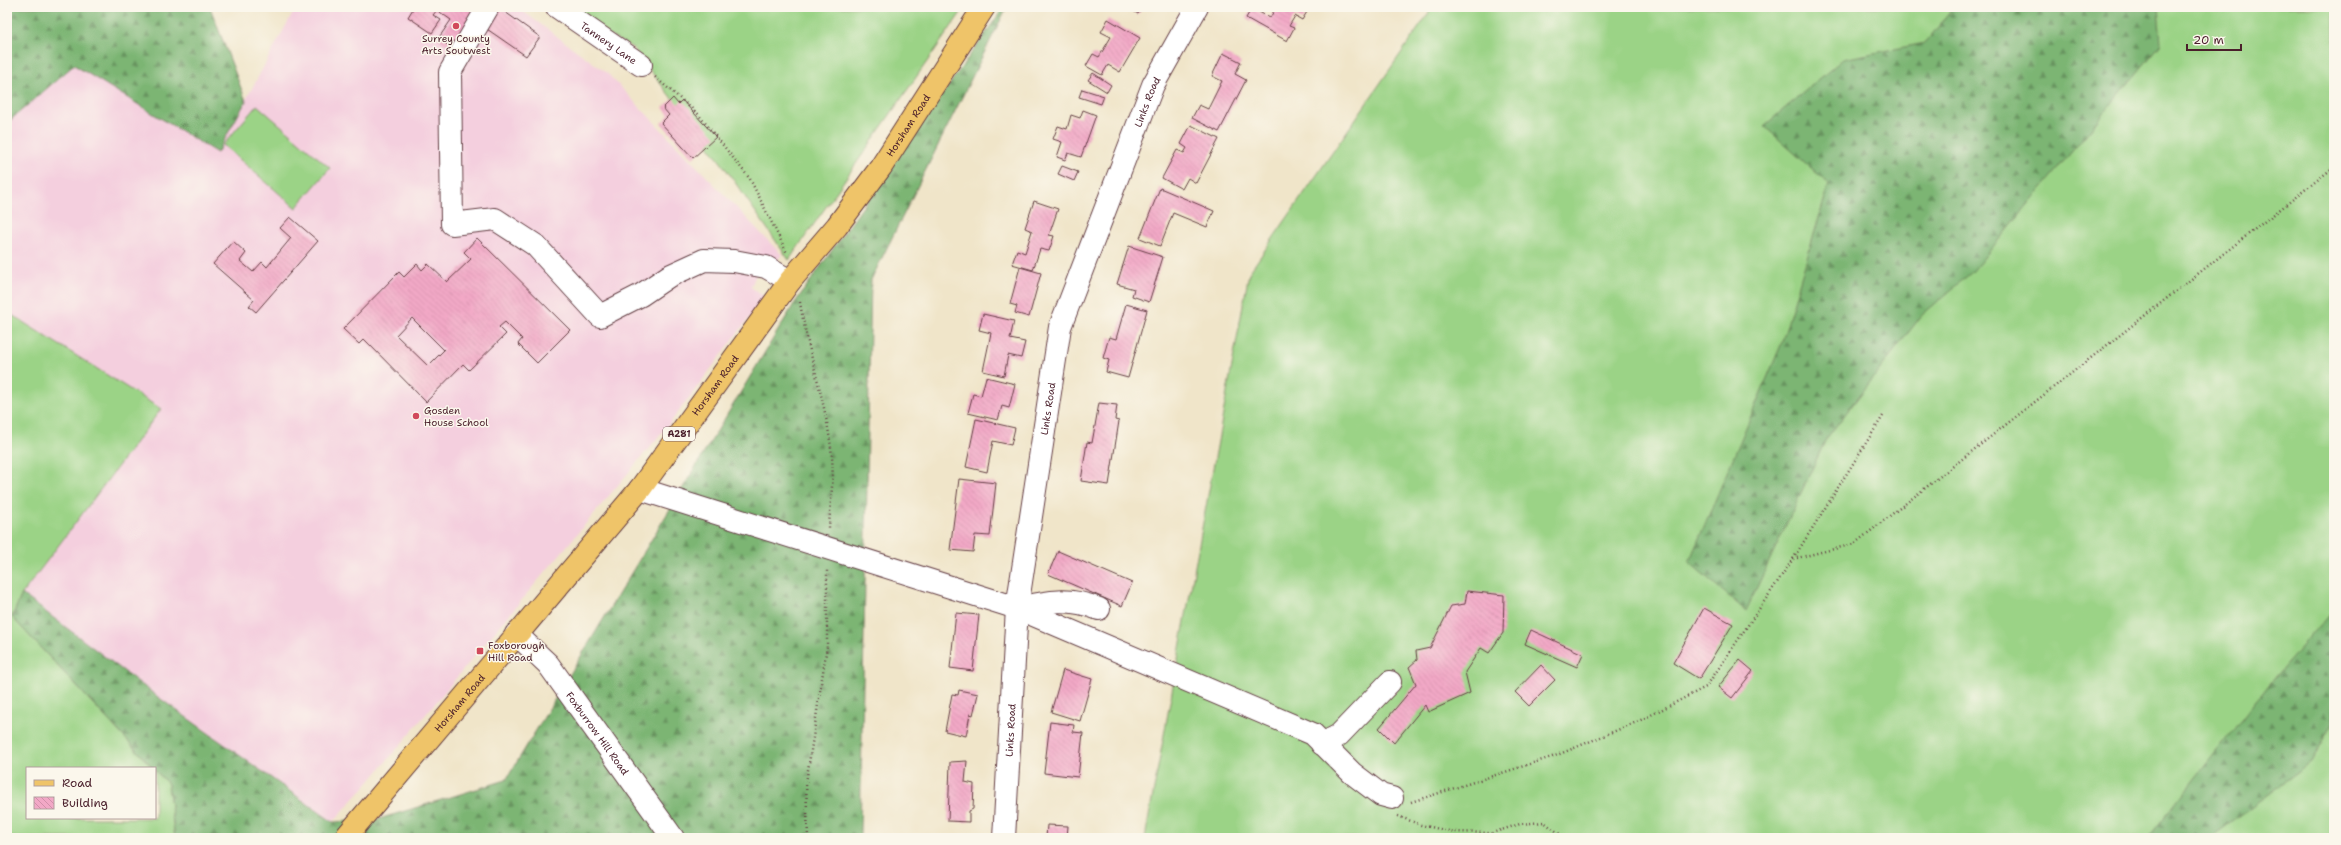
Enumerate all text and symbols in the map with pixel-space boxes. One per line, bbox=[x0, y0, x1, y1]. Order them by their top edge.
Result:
street label: Tannery Lane bbox=[578, 19, 640, 67]
marker: Surrey County Arts Soutwest bbox=[451, 21, 461, 31]
scale bar bbox=[2187, 26, 2241, 52]
place label: Surrey County Arts Soutwest bbox=[421, 32, 491, 57]
text: 20 m bbox=[2193, 32, 2224, 48]
street label: Links Road bbox=[1131, 74, 1164, 129]
street label: Horsham Road bbox=[883, 91, 934, 159]
street label: Horsham Road bbox=[689, 352, 742, 418]
street label: Links Road bbox=[1038, 381, 1059, 436]
place label: Gosden House School bbox=[424, 404, 488, 429]
marker: Gosden House School bbox=[411, 411, 421, 421]
road number: A281 bbox=[663, 427, 695, 441]
place label: Foxborough Hill Road bbox=[488, 639, 545, 664]
marker: Foxborough Hill Road bbox=[475, 646, 485, 656]
street label: Horsham Road bbox=[431, 671, 488, 735]
street label: Foxburrow Hill Road bbox=[563, 689, 632, 778]
street label: Links Road bbox=[1003, 703, 1019, 757]
legend bbox=[26, 767, 156, 819]
text: Road bbox=[62, 775, 93, 791]
text: Building bbox=[62, 795, 108, 811]

